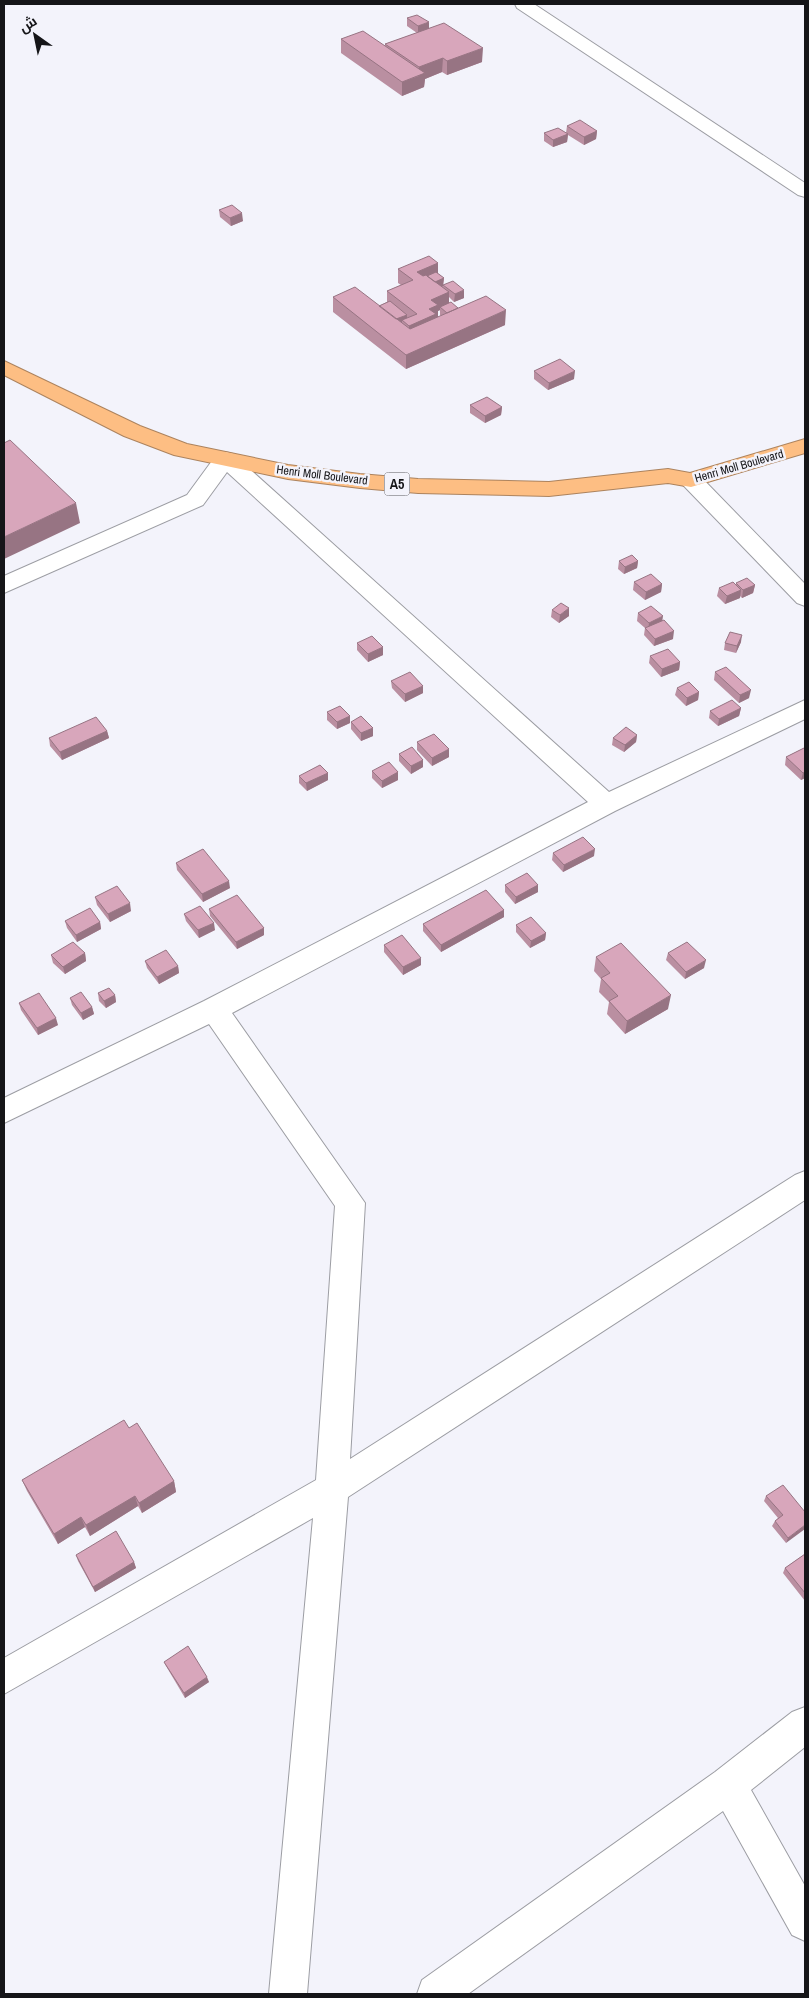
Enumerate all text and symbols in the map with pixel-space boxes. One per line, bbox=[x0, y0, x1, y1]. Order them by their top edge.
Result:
north arrow bbox=[10, 10, 60, 60]
text: ش bbox=[15, 12, 40, 37]
street label: Henri Moll Boulevard bbox=[693, 446, 785, 486]
street label: Henri Moll Boulevard bbox=[275, 461, 369, 489]
road number: A5 bbox=[384, 472, 410, 496]

